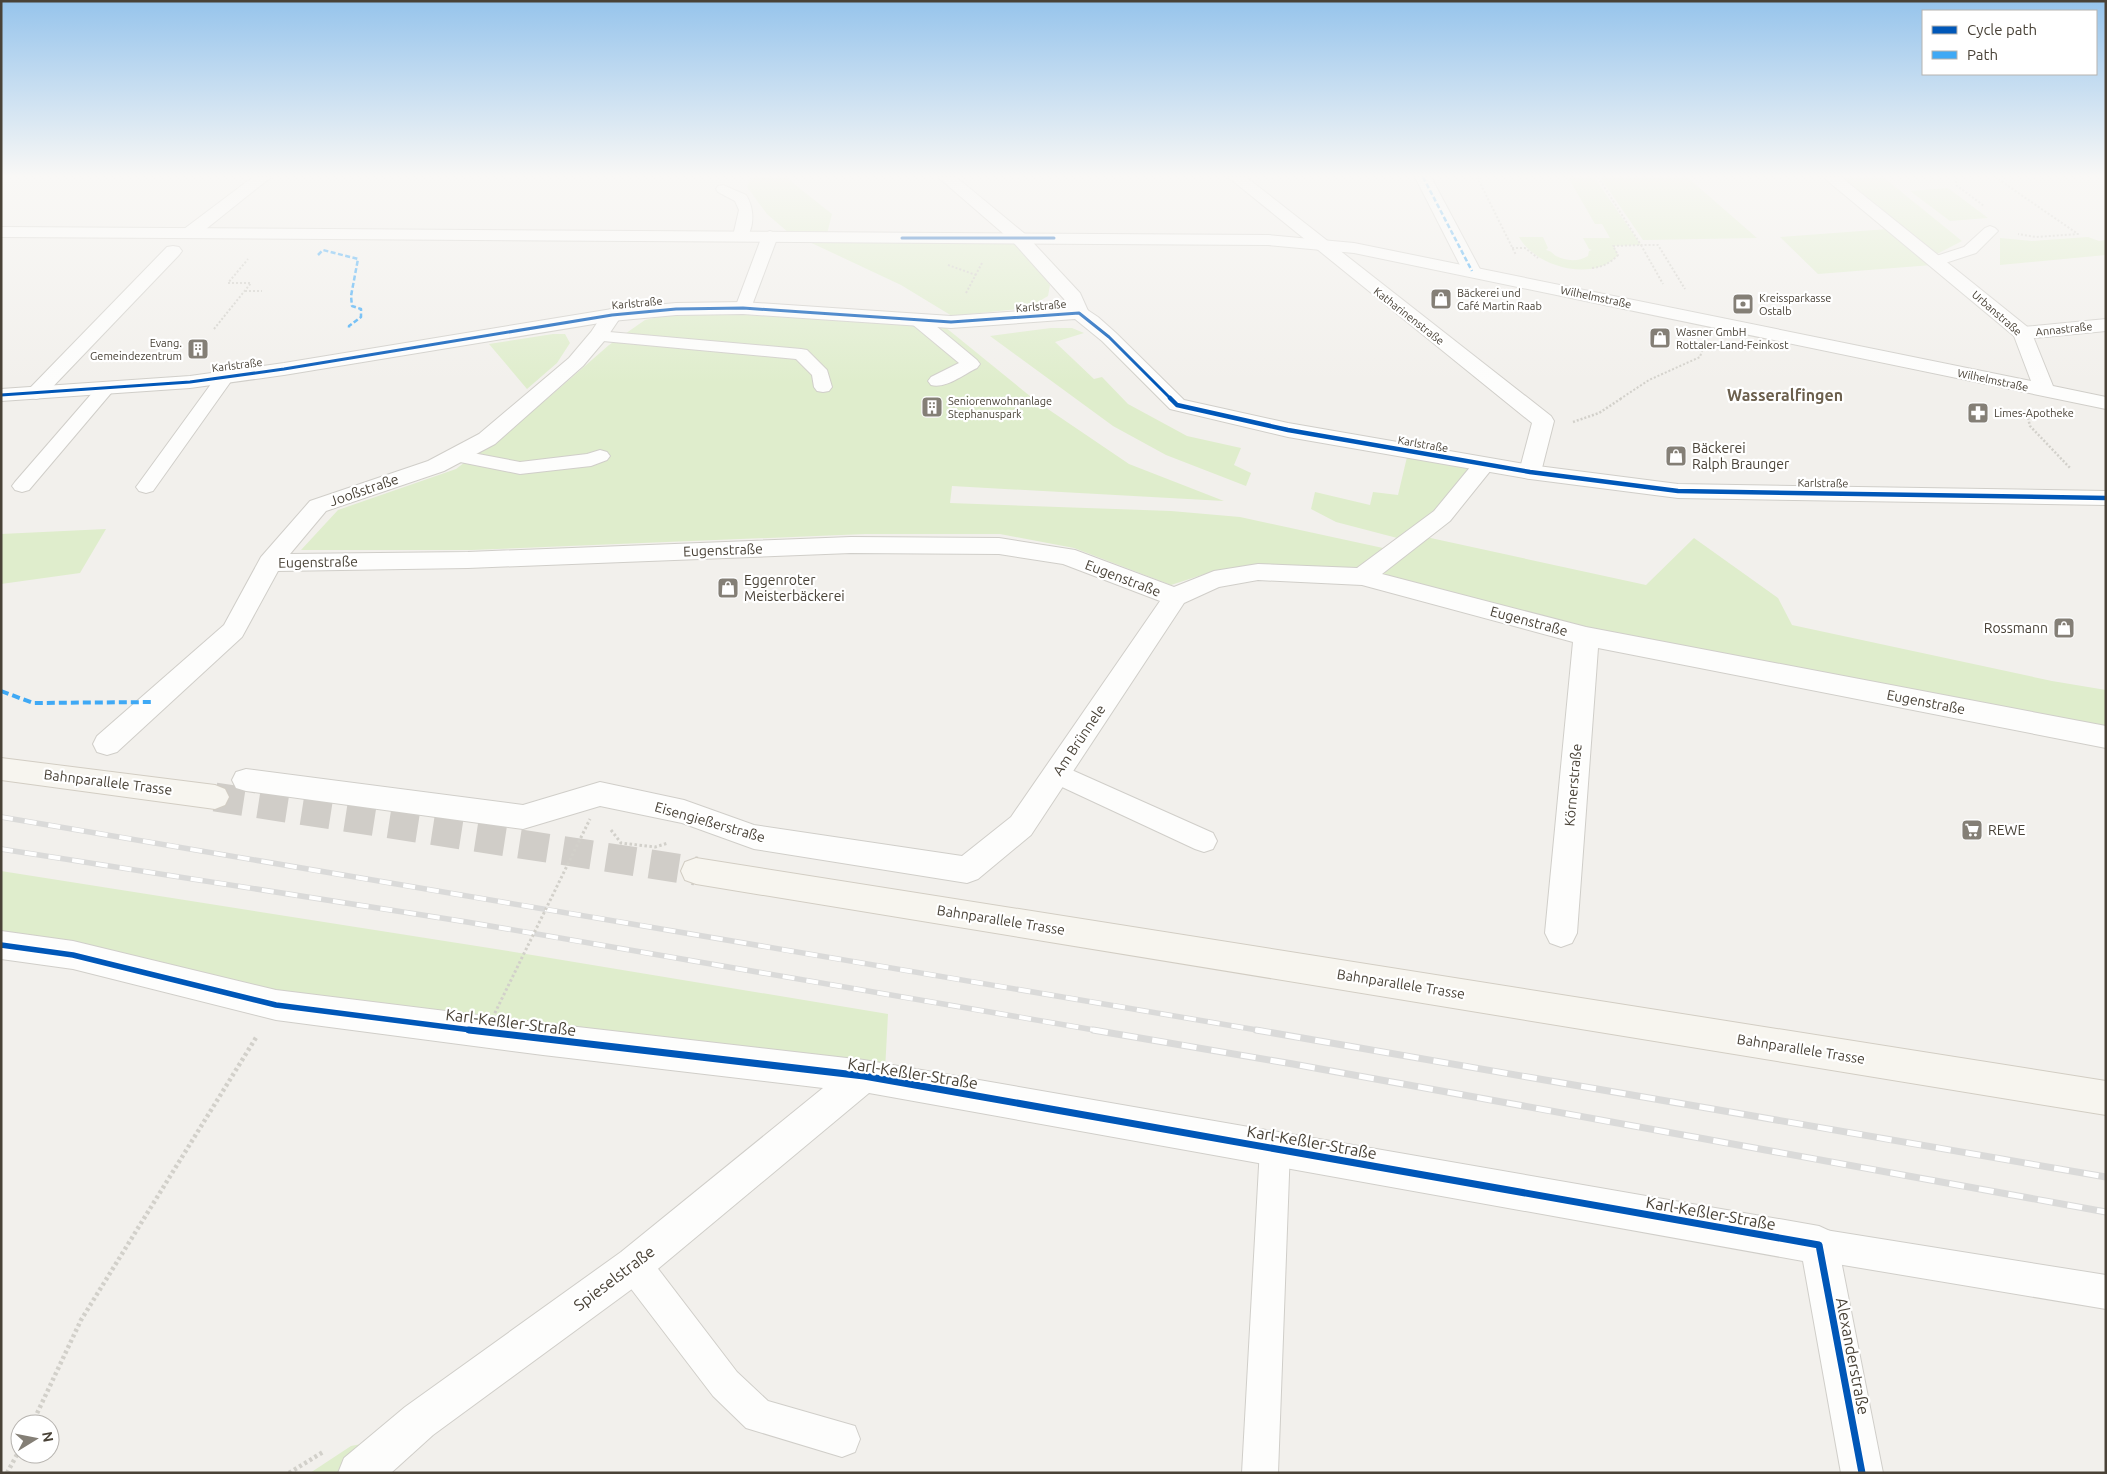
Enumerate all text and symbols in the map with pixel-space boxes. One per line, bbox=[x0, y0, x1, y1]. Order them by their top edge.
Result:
legend bbox=[1922, 10, 2097, 75]
text: Cycle path bbox=[1967, 21, 2037, 38]
text: Path bbox=[1967, 46, 1998, 63]
street label: Wilhelmstraße bbox=[1559, 284, 1633, 310]
street label: Katharinenstraße bbox=[1372, 285, 1446, 347]
shop icon: Bäckerei und Café Martin Raab bbox=[1429, 287, 1453, 311]
place label: Bäckerei und Café Martin Raab bbox=[1457, 287, 1542, 312]
street label: Urbanstraße bbox=[1970, 288, 2024, 338]
bank icon: Kreissparkasse Ostalb bbox=[1731, 292, 1755, 316]
place label: Kreissparkasse Ostalb bbox=[1759, 292, 1831, 317]
street label: Karlstraße bbox=[611, 295, 663, 311]
street label: Karlstraße bbox=[1015, 298, 1067, 314]
street label: Annastraße bbox=[2035, 320, 2093, 338]
shop icon: Wasner GmbH Rottaler-Land-Feinkost bbox=[1648, 326, 1672, 350]
place label: Wasner GmbH Rottaler-Land-Feinkost bbox=[1676, 326, 1789, 351]
place label: Evang. Gemeindezentrum bbox=[90, 337, 182, 362]
building icon: Evang. Gemeindezentrum bbox=[186, 337, 210, 361]
street label: Karlstraße bbox=[211, 356, 263, 374]
street label: Wilhelmstraße bbox=[1956, 367, 2030, 393]
district label: Wasseralfingen bbox=[1727, 386, 1843, 404]
building icon: Seniorenwohnanlage Stephanuspark bbox=[920, 395, 944, 419]
place label: Seniorenwohnanlage Stephanuspark bbox=[948, 395, 1052, 420]
pharmacy icon: Limes-Apotheke bbox=[1966, 401, 1990, 425]
place label: Limes-Apotheke bbox=[1994, 407, 2074, 419]
street label: Karlstraße bbox=[1397, 434, 1449, 454]
place label: Bäckerei Ralph Braunger bbox=[1692, 440, 1790, 472]
shop icon: Bäckerei Ralph Braunger bbox=[1664, 444, 1688, 468]
street label: Jooßstraße bbox=[327, 471, 401, 509]
street label: Karlstraße bbox=[1797, 477, 1849, 489]
street label: Eugenstraße bbox=[683, 541, 763, 559]
street label: Eugenstraße bbox=[278, 553, 358, 571]
street label: Eugenstraße bbox=[1083, 556, 1163, 600]
place label: Eggenroter Meisterbäckerei bbox=[744, 572, 845, 604]
shop icon: Eggenroter Meisterbäckerei bbox=[716, 576, 740, 600]
street label: Eugenstraße bbox=[1488, 603, 1570, 639]
shop icon: Rossmann bbox=[2052, 616, 2076, 640]
place label: Rossmann bbox=[1984, 620, 2048, 636]
street label: Eugenstraße bbox=[1885, 687, 1967, 717]
street label: Am Brünnele bbox=[1050, 702, 1108, 778]
street label: Körnerstraße bbox=[1561, 743, 1585, 827]
street label: Bahnparallele Trasse bbox=[43, 766, 173, 798]
street label: Eisengießerstraße bbox=[653, 799, 767, 845]
supermarket icon: REWE bbox=[1960, 818, 1984, 842]
place label: REWE bbox=[1988, 822, 2026, 838]
street label: Bahnparallele Trasse bbox=[936, 902, 1066, 938]
street label: Bahnparallele Trasse bbox=[1336, 966, 1466, 1002]
street label: Karl-Keßler-Straße bbox=[445, 1005, 577, 1039]
street label: Bahnparallele Trasse bbox=[1736, 1031, 1866, 1067]
street label: Karl-Keßler-Straße bbox=[847, 1054, 979, 1092]
street label: Karl-Keßler-Straße bbox=[1246, 1122, 1378, 1162]
street label: Karl-Keßler-Straße bbox=[1645, 1193, 1777, 1233]
street label: Spieselstraße bbox=[570, 1242, 658, 1314]
street label: Alexanderstraße bbox=[1833, 1296, 1873, 1416]
north arrow bbox=[10, 1414, 60, 1464]
text: N bbox=[39, 1430, 57, 1443]

